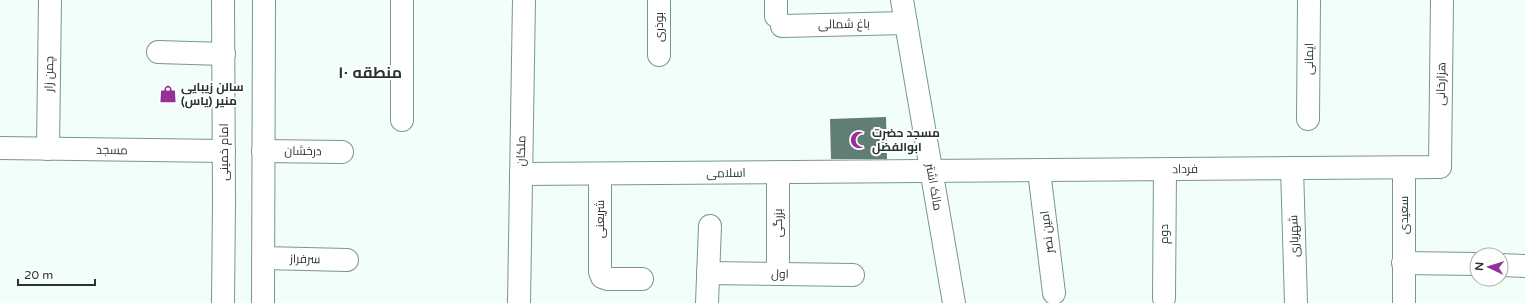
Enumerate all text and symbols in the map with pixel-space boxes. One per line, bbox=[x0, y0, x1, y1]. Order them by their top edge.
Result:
street label: بوذری bbox=[652, 12, 666, 42]
street label: باغ شمالی bbox=[818, 17, 870, 32]
street label: ایمانی bbox=[1302, 43, 1316, 75]
street label: چمن زار bbox=[42, 56, 58, 93]
street label: هزارخانی bbox=[1434, 62, 1448, 106]
district label: منطقه ۱۰ bbox=[338, 63, 402, 83]
place label: سالن زیبایی منیر (یاس) bbox=[181, 80, 244, 109]
shop icon: سالن زیبایی منیر (یاس) bbox=[158, 84, 178, 104]
street label: امام خمینی bbox=[217, 123, 232, 181]
place label: مسجد حضرت ابوالفضل bbox=[872, 126, 940, 155]
mosque icon: مسجد حضرت ابوالفضل bbox=[849, 130, 869, 150]
street label: ملکان bbox=[514, 135, 528, 167]
street label: مسجد bbox=[96, 143, 128, 157]
street label: درخشان bbox=[284, 144, 322, 158]
street label: مالک اشتر bbox=[923, 161, 945, 212]
street label: فرداد bbox=[1172, 162, 1198, 176]
street label: اسلامی bbox=[706, 166, 746, 180]
street label: سعیدی bbox=[1397, 196, 1411, 234]
street label: شریعنی bbox=[593, 200, 607, 238]
street label: بزرگی bbox=[771, 209, 785, 237]
street label: امین نصر bbox=[1037, 210, 1057, 255]
street label: شهریاری bbox=[1286, 215, 1302, 257]
street label: دوم bbox=[1157, 224, 1172, 244]
north arrow bbox=[1469, 247, 1509, 287]
street label: سرفراز bbox=[289, 252, 320, 266]
scale bar bbox=[18, 261, 95, 287]
text: N bbox=[1473, 261, 1486, 271]
street label: اول bbox=[771, 267, 789, 281]
text: 20 m bbox=[24, 268, 53, 282]

